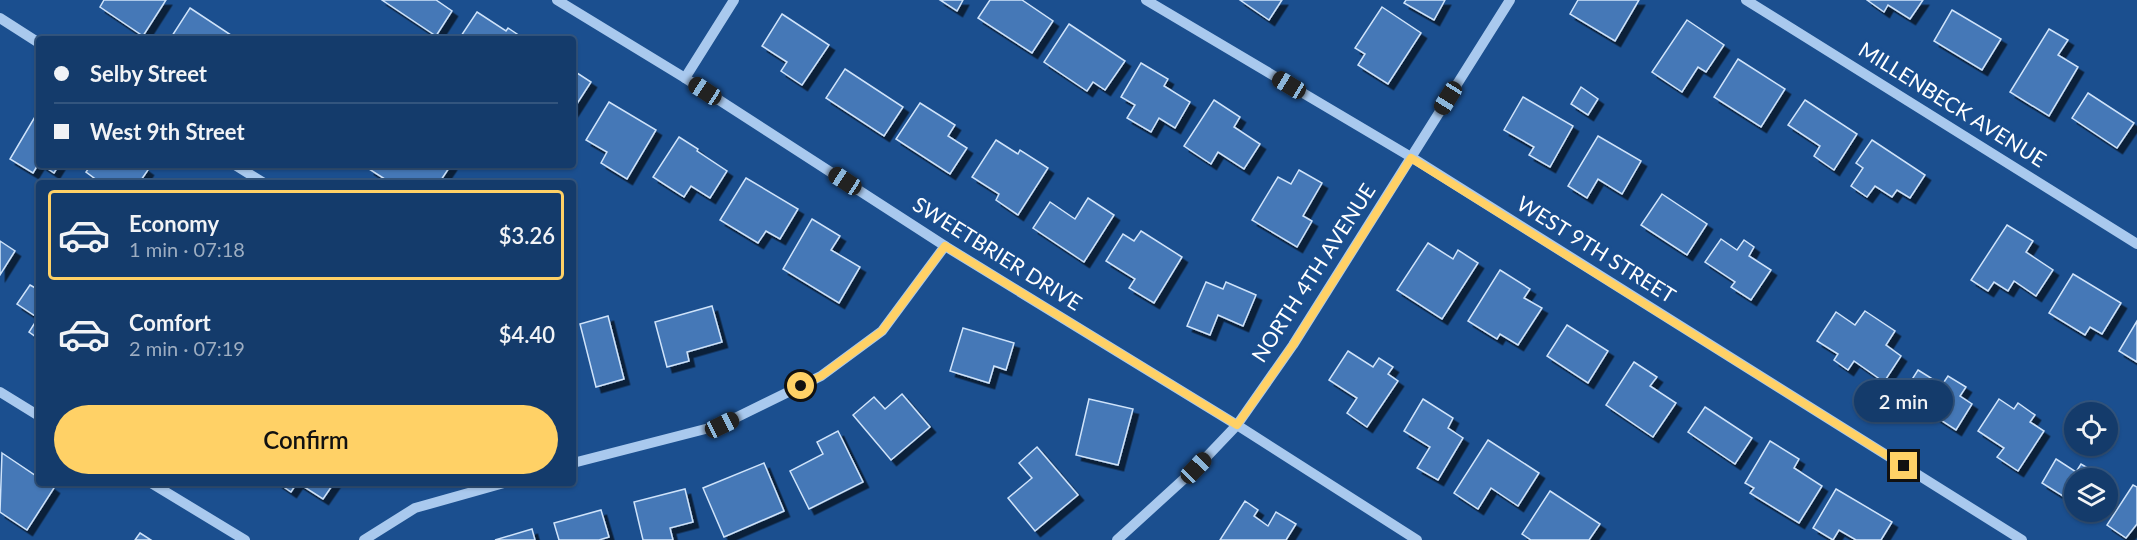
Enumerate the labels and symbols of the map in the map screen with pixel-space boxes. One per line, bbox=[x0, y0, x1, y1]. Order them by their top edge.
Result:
street label: MILLENBECK AVENUE bbox=[1855, 36, 2051, 172]
car bbox=[1269, 68, 1309, 102]
car bbox=[685, 74, 725, 108]
car bbox=[1431, 78, 1465, 118]
car bbox=[825, 164, 865, 198]
street label: NORTH 4TH AVENUE bbox=[1246, 178, 1380, 366]
street label: WEST 9TH STREET bbox=[1513, 190, 1681, 308]
street label: SWEETBRIER DRIVE bbox=[909, 191, 1087, 315]
route start bbox=[787, 372, 814, 399]
callout: 2 min bbox=[1854, 379, 1954, 421]
car bbox=[702, 409, 742, 441]
car bbox=[1177, 449, 1215, 487]
route end bbox=[1890, 452, 1917, 479]

